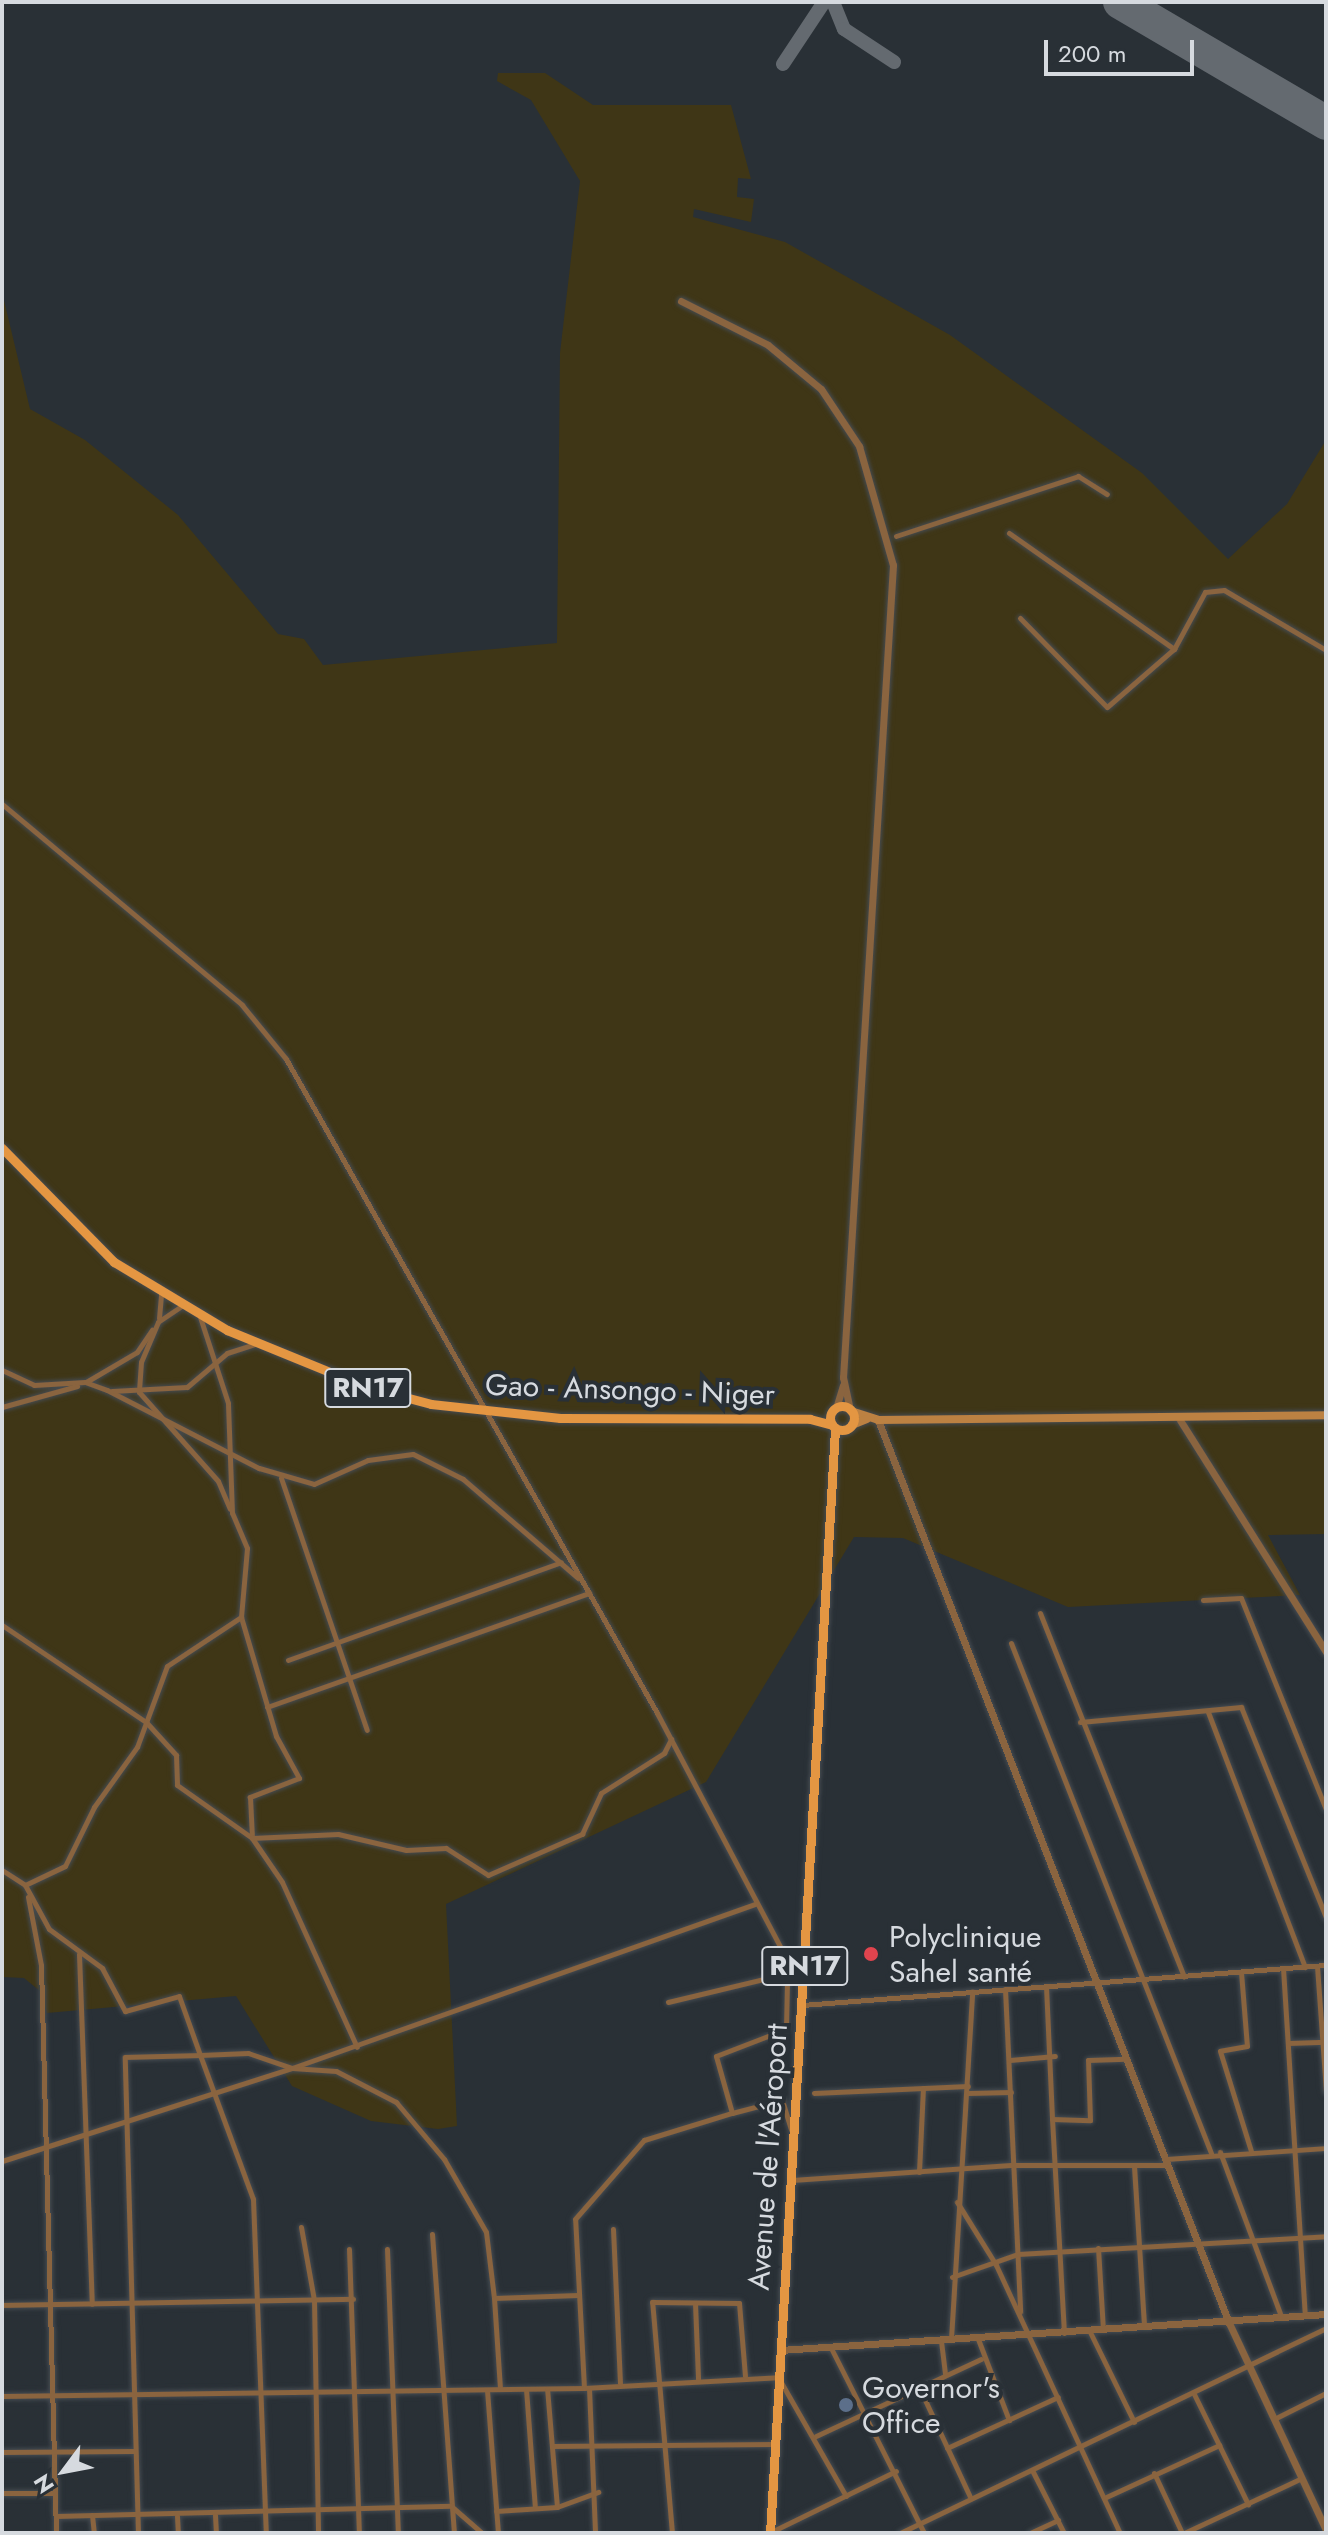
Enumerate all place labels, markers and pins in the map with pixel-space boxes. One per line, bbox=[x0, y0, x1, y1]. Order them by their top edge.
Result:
place label: Polyclinique Sahel santé bbox=[889, 1919, 1041, 1990]
marker: Polyclinique Sahel santé bbox=[860, 1943, 882, 1965]
place label: Governor's Office bbox=[862, 2370, 1000, 2440]
marker: Governor's Office bbox=[837, 2396, 855, 2414]

